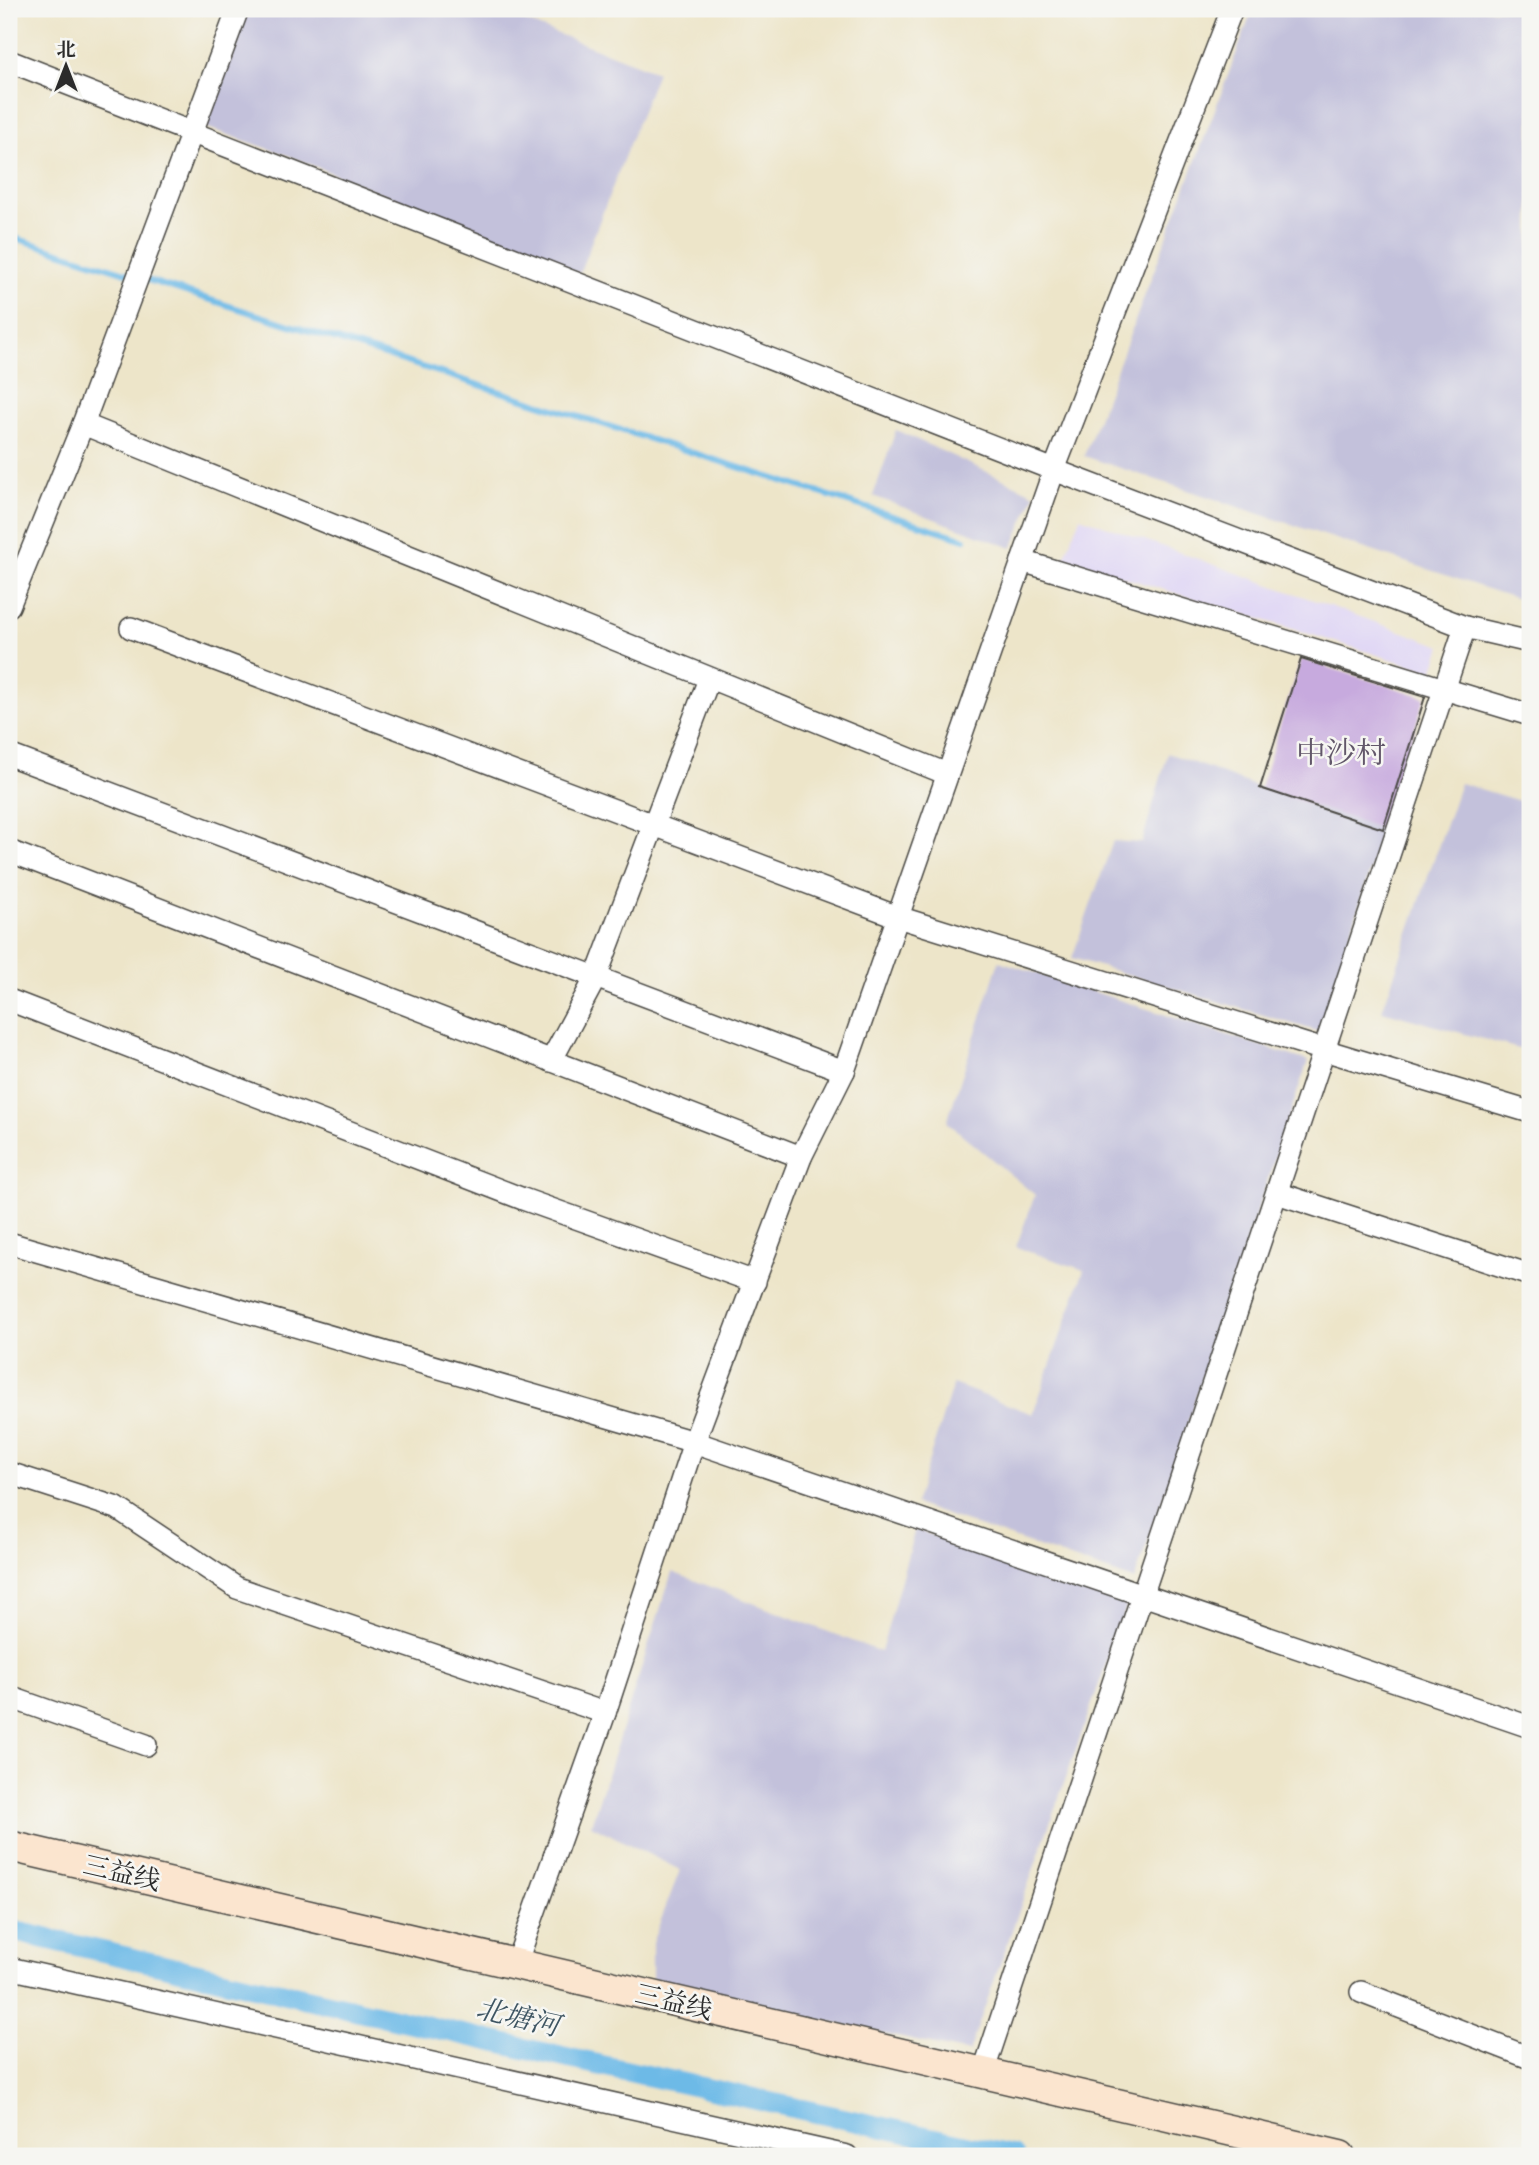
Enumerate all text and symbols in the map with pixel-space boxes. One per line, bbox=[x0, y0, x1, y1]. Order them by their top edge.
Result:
north arrow bbox=[32, 32, 102, 102]
text: 北 bbox=[56, 35, 76, 63]
district label: 中沙村 bbox=[1296, 730, 1386, 774]
street label: 三益线 bbox=[80, 1844, 164, 1900]
street label: 三益线 bbox=[632, 1973, 716, 2029]
water label: 北塘河 bbox=[472, 1987, 568, 2047]

